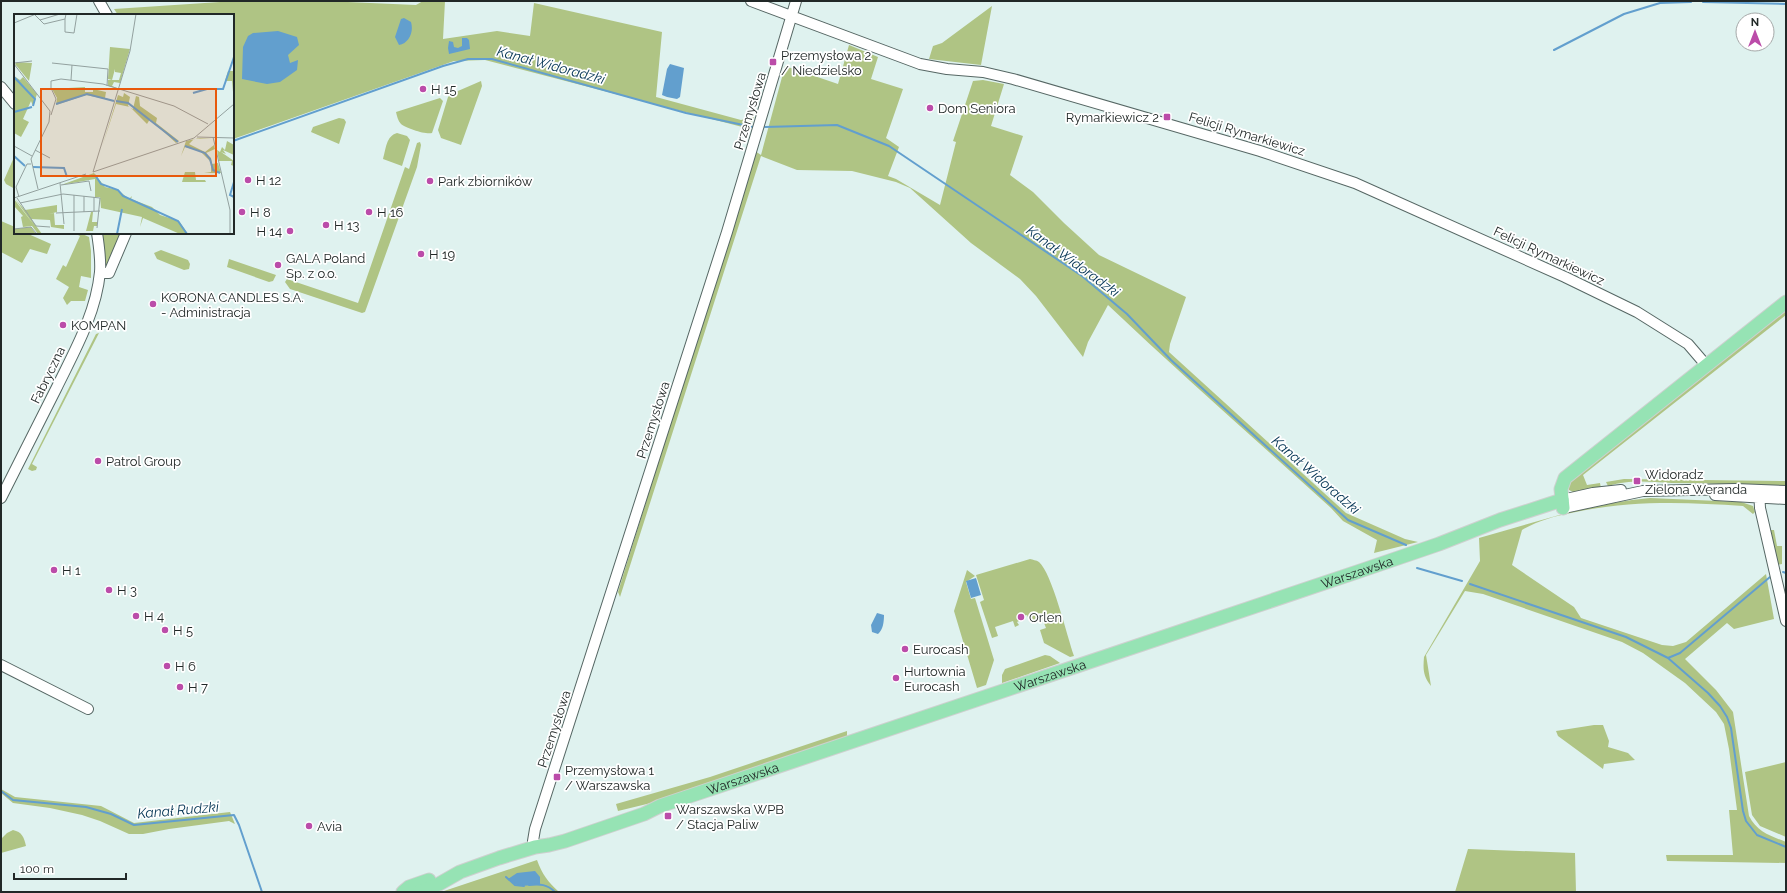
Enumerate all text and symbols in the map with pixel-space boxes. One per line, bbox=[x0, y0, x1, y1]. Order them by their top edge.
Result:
north arrow bbox=[1735, 12, 1775, 52]
inset map bbox=[14, 14, 234, 234]
text: N bbox=[1751, 16, 1759, 29]
water label: Kanał Widoradzki bbox=[495, 43, 608, 87]
place label: Przemysłowa 2 / Niedzielsko bbox=[781, 48, 872, 78]
marker: Przemysłowa 2 / Niedzielsko bbox=[768, 57, 778, 67]
street label: Przemysłowa bbox=[731, 70, 769, 152]
place label: H 15 bbox=[431, 82, 457, 97]
marker: H 15 bbox=[418, 84, 428, 94]
place label: Dom Seniora bbox=[938, 101, 1016, 116]
marker: Dom Seniora bbox=[925, 103, 935, 113]
street label: Felicji Rymarkiewicz bbox=[1187, 109, 1307, 159]
place label: Rymarkiewicz 2 bbox=[1066, 110, 1159, 125]
marker: Rymarkiewicz 2 bbox=[1162, 112, 1172, 122]
place label: H 12 bbox=[256, 173, 281, 188]
place label: Park zbiorników bbox=[438, 174, 533, 189]
marker: H 12 bbox=[243, 175, 253, 185]
marker: Park zbiorników bbox=[425, 176, 435, 186]
place label: H 8 bbox=[250, 205, 271, 220]
place label: H 16 bbox=[377, 205, 403, 220]
marker: H 8 bbox=[237, 207, 247, 217]
marker: H 16 bbox=[364, 207, 374, 217]
place label: H 13 bbox=[334, 218, 359, 233]
marker: H 13 bbox=[321, 220, 331, 230]
water label: Kanał Widoradzki bbox=[1023, 222, 1123, 301]
place label: H 14 bbox=[256, 224, 282, 239]
street label: Felicji Rymarkiewicz bbox=[1491, 224, 1607, 288]
marker: H 14 bbox=[285, 226, 295, 236]
place label: H 19 bbox=[429, 247, 455, 262]
marker: H 19 bbox=[416, 249, 426, 259]
place label: GALA Poland Sp. z o.o. bbox=[286, 251, 365, 281]
marker: GALA Poland Sp. z o.o. bbox=[273, 260, 283, 270]
place label: KORONA CANDLES S.A. - Administracja bbox=[161, 290, 304, 320]
marker: KORONA CANDLES S.A. - Administracja bbox=[148, 299, 158, 309]
place label: KOMPAN bbox=[71, 318, 126, 333]
marker: KOMPAN bbox=[58, 320, 68, 330]
street label: Fabryczna bbox=[28, 344, 68, 406]
street label: Przemysłowa bbox=[633, 380, 673, 460]
water label: Kanał Widoradzki bbox=[1269, 433, 1364, 518]
place label: Patrol Group bbox=[106, 454, 181, 469]
marker: Patrol Group bbox=[93, 456, 103, 466]
place label: Widoradz Zielona Weranda bbox=[1645, 467, 1747, 497]
marker: Widoradz Zielona Weranda bbox=[1632, 476, 1642, 486]
street label: Warszawska bbox=[1319, 553, 1395, 591]
place label: H 1 bbox=[62, 563, 81, 578]
marker: H 1 bbox=[49, 565, 59, 575]
place label: H 3 bbox=[117, 583, 137, 598]
marker: H 3 bbox=[104, 585, 114, 595]
place label: H 4 bbox=[144, 609, 164, 624]
place label: Orlen bbox=[1029, 610, 1062, 625]
marker: H 4 bbox=[131, 611, 141, 621]
marker: Orlen bbox=[1016, 612, 1026, 622]
place label: H 5 bbox=[173, 623, 193, 638]
marker: H 5 bbox=[160, 625, 170, 635]
place label: Eurocash bbox=[913, 642, 969, 657]
marker: Eurocash bbox=[900, 644, 910, 654]
street label: Warszawska bbox=[1012, 656, 1088, 694]
place label: H 6 bbox=[175, 659, 196, 674]
marker: H 6 bbox=[162, 661, 172, 671]
place label: Hurtownia Eurocash bbox=[904, 664, 966, 694]
marker: Hurtownia Eurocash bbox=[891, 673, 901, 683]
place label: H 7 bbox=[188, 680, 208, 695]
marker: H 7 bbox=[175, 682, 185, 692]
street label: Przemysłowa bbox=[534, 689, 574, 769]
street label: Warszawska bbox=[705, 759, 781, 797]
place label: Przemysłowa 1 / Warszawska bbox=[565, 763, 655, 793]
marker: Przemysłowa 1 / Warszawska bbox=[552, 772, 562, 782]
water label: Kanał Rudzki bbox=[137, 798, 220, 822]
place label: Warszawska WPB / Stacja Paliw bbox=[676, 802, 784, 832]
marker: Warszawska WPB / Stacja Paliw bbox=[663, 811, 673, 821]
place label: Avia bbox=[317, 819, 342, 834]
marker: Avia bbox=[304, 821, 314, 831]
scale bar bbox=[14, 855, 126, 881]
text: 100 m bbox=[20, 862, 54, 876]

